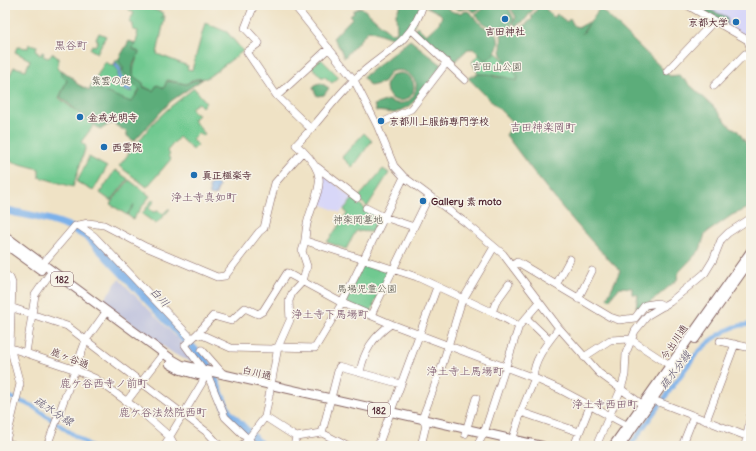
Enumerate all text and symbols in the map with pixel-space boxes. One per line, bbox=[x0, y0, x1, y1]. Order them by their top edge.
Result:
marker: 吉田神社 bbox=[500, 14, 510, 24]
place label: 京都大学 bbox=[688, 16, 728, 29]
marker: 京都大学 bbox=[731, 17, 741, 27]
place label: 吉田神社 bbox=[485, 25, 525, 38]
district label: 黒谷町 bbox=[55, 38, 88, 52]
park label: 吉田山公園 bbox=[472, 60, 522, 73]
park label: 紫雲の庭 bbox=[91, 74, 131, 87]
place label: 金戒光明寺 bbox=[88, 111, 138, 124]
marker: 金戒光明寺 bbox=[75, 112, 85, 122]
place label: 京都川上服飾専門学校 bbox=[389, 115, 489, 128]
marker: 京都川上服飾専門学校 bbox=[376, 116, 386, 126]
district label: 吉田神楽岡町 bbox=[510, 120, 576, 134]
place label: 西雲院 bbox=[112, 141, 142, 154]
marker: 西雲院 bbox=[99, 142, 109, 152]
place label: 真正極楽寺 bbox=[202, 169, 252, 182]
marker: 真正極楽寺 bbox=[189, 170, 199, 180]
district label: 浄土寺真如町 bbox=[171, 190, 237, 204]
place label: Gallery 素 moto bbox=[431, 195, 502, 208]
marker: Gallery 素 moto bbox=[418, 196, 428, 206]
park label: 神楽岡墓地 bbox=[333, 213, 383, 226]
road number: 182 bbox=[51, 272, 73, 286]
park label: 馬場児童公園 bbox=[337, 282, 397, 295]
water label: 白川 bbox=[147, 284, 173, 310]
district label: 浄土寺下馬場町 bbox=[292, 307, 369, 321]
street label: 今出川通 bbox=[657, 322, 691, 362]
street label: 鹿ヶ谷通 bbox=[49, 345, 91, 371]
water label: 疏水分線 bbox=[656, 347, 694, 392]
street label: 白川通 bbox=[241, 363, 273, 383]
district label: 浄土寺上馬場町 bbox=[427, 364, 504, 378]
district label: 鹿ケ谷西寺ノ前町 bbox=[60, 376, 148, 390]
water label: 疏水分線 bbox=[32, 393, 77, 429]
district label: 浄土寺西田町 bbox=[572, 397, 638, 411]
road number: 182 bbox=[368, 403, 390, 417]
district label: 鹿ケ谷法然院西町 bbox=[119, 405, 207, 419]

